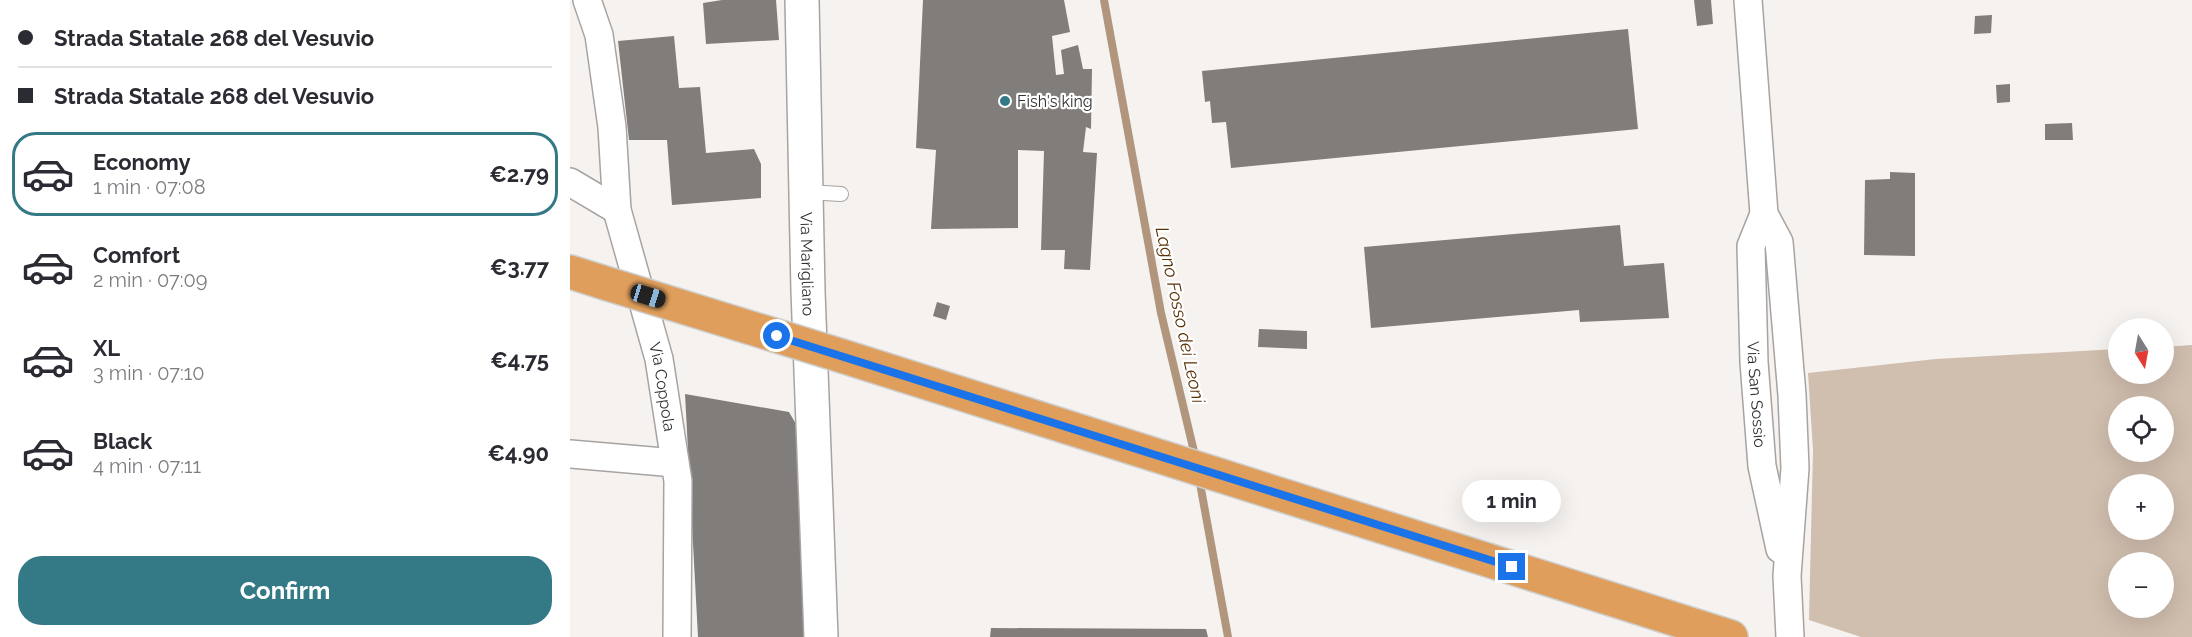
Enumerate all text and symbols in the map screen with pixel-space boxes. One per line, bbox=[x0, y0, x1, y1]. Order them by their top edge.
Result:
text: Strada Statale 268 del Vesuvio bbox=[54, 25, 374, 51]
text: Strada Statale 268 del Vesuvio bbox=[54, 83, 374, 109]
place label: Fish's king bbox=[1017, 92, 1093, 111]
marker: Fish's king bbox=[998, 94, 1012, 108]
icon: car bbox=[21, 147, 75, 201]
text: Economy bbox=[93, 149, 191, 175]
text: €2.79 bbox=[489, 161, 549, 187]
text: 1 min · 07:08 bbox=[93, 175, 206, 199]
street label: Via Marigliano bbox=[796, 212, 818, 316]
water label: Lagno Fosso dei Leoni bbox=[1152, 225, 1210, 406]
icon: car bbox=[21, 240, 75, 294]
text: Comfort bbox=[93, 242, 180, 268]
text: €3.77 bbox=[490, 254, 549, 280]
text: 2 min · 07:09 bbox=[93, 268, 207, 292]
car bbox=[628, 282, 668, 310]
north arrow bbox=[2108, 318, 2174, 384]
map controls bbox=[2108, 318, 2174, 618]
route start bbox=[763, 322, 790, 349]
icon: car bbox=[21, 333, 75, 387]
text: XL bbox=[93, 335, 120, 361]
street label: Via Coppola bbox=[645, 340, 679, 433]
street label: Via San Sossio bbox=[1743, 341, 1770, 448]
text: €4.75 bbox=[490, 347, 549, 373]
text: 3 min · 07:10 bbox=[93, 361, 205, 385]
button: locate bbox=[2108, 396, 2174, 462]
icon: car bbox=[21, 426, 75, 480]
text: Black bbox=[93, 428, 152, 454]
text: €4.90 bbox=[487, 440, 549, 466]
text: 4 min · 07:11 bbox=[93, 454, 201, 478]
button: + bbox=[2108, 474, 2174, 540]
callout: 1 min bbox=[1462, 480, 1562, 522]
text: 1 min bbox=[1486, 489, 1537, 513]
button: − bbox=[2108, 552, 2174, 618]
route end bbox=[1498, 553, 1525, 580]
button: Confirm bbox=[18, 556, 552, 625]

